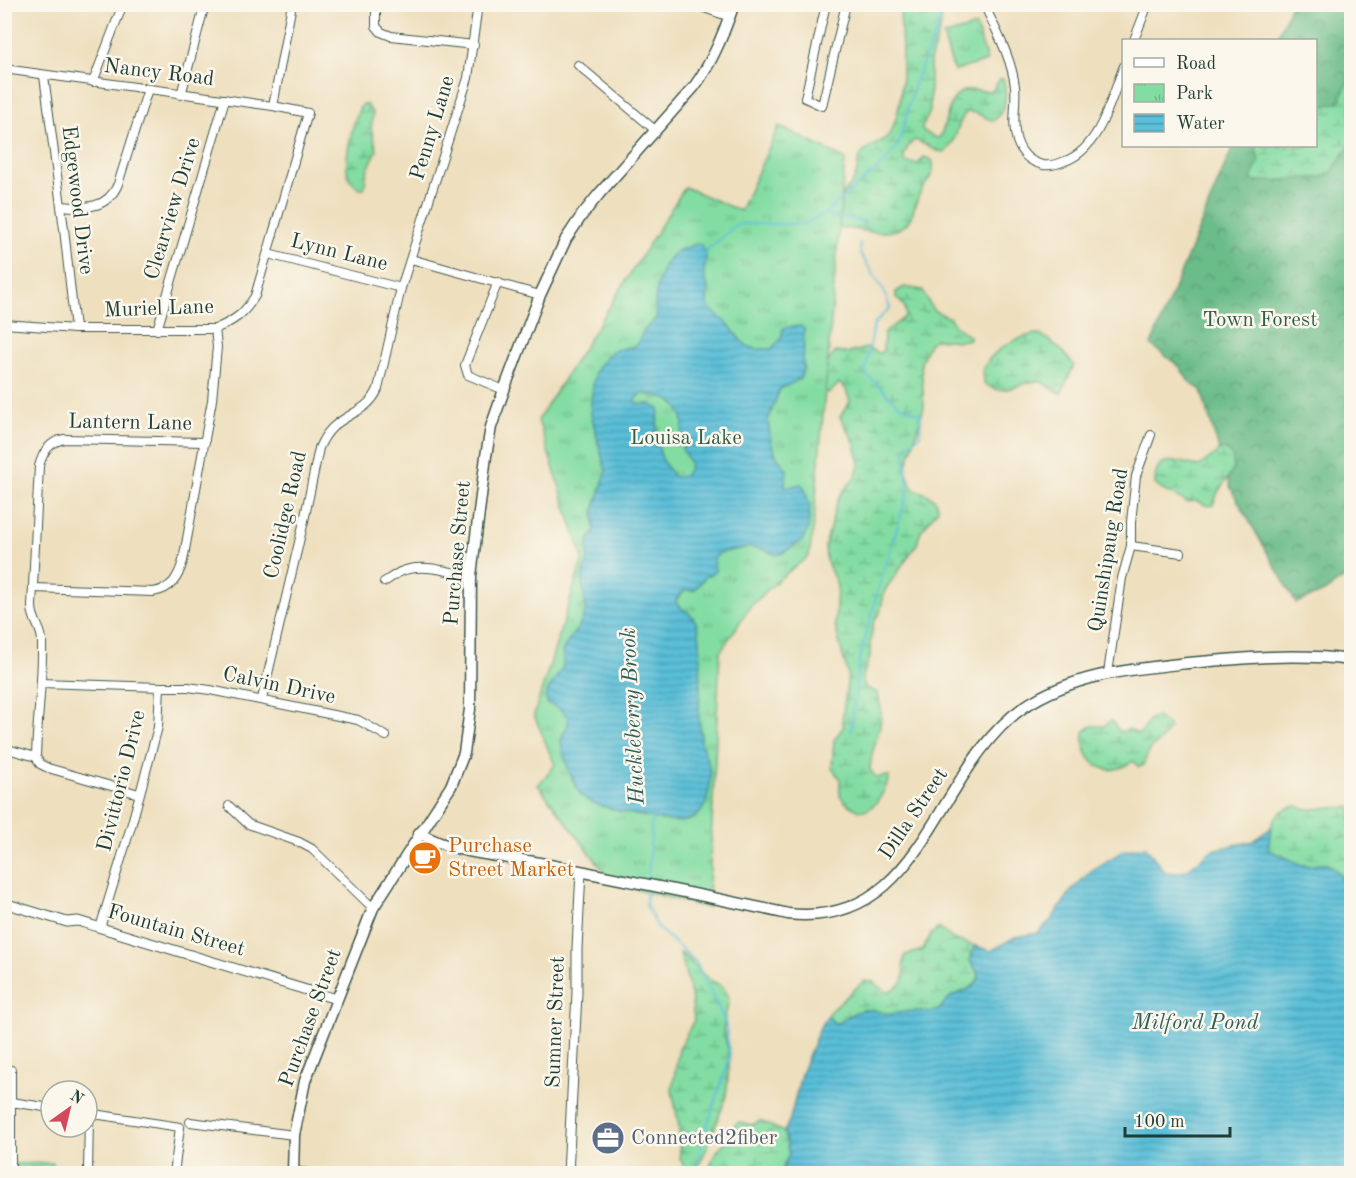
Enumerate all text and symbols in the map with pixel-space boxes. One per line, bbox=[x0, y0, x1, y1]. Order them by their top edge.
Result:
legend bbox=[1122, 39, 1317, 147]
text: Road bbox=[1176, 55, 1216, 73]
street label: Nancy Road bbox=[103, 56, 215, 90]
street label: Penny Lane bbox=[407, 73, 459, 183]
text: Park bbox=[1176, 85, 1213, 103]
text: Water bbox=[1176, 115, 1225, 133]
street label: Edgewood Drive bbox=[57, 124, 97, 276]
street label: Clearview Drive bbox=[141, 135, 205, 283]
street label: Lynn Lane bbox=[288, 231, 390, 275]
street label: Muriel Lane bbox=[104, 297, 214, 321]
park label: Town Forest bbox=[1203, 310, 1318, 331]
street label: Lantern Lane bbox=[68, 411, 192, 435]
park label: Louisa Lake bbox=[630, 428, 742, 449]
street label: Coolidge Road bbox=[261, 449, 311, 581]
street label: Quinshipaug Road bbox=[1086, 467, 1132, 633]
street label: Purchase Street bbox=[441, 480, 475, 626]
water label: Huckleberry Brook bbox=[617, 627, 649, 806]
street label: Calvin Drive bbox=[221, 664, 337, 708]
street label: Divittorio Drive bbox=[94, 708, 150, 854]
street label: Dilla Street bbox=[876, 764, 952, 864]
place label: Purchase Street Market bbox=[448, 836, 574, 881]
cafe icon: Purchase Street Market bbox=[407, 840, 443, 876]
street label: Fountain Street bbox=[105, 901, 247, 961]
street label: Purchase Street bbox=[276, 946, 346, 1090]
street label: Sumner Street bbox=[543, 956, 569, 1088]
water label: Milford Pond bbox=[1131, 1012, 1259, 1034]
north arrow bbox=[39, 1079, 99, 1139]
text: N bbox=[67, 1088, 86, 1109]
scale bar bbox=[1125, 1100, 1230, 1138]
text: 100 m bbox=[1134, 1113, 1185, 1131]
office icon: Connected2fiber bbox=[590, 1120, 626, 1156]
place label: Connected2fiber bbox=[631, 1128, 778, 1149]

